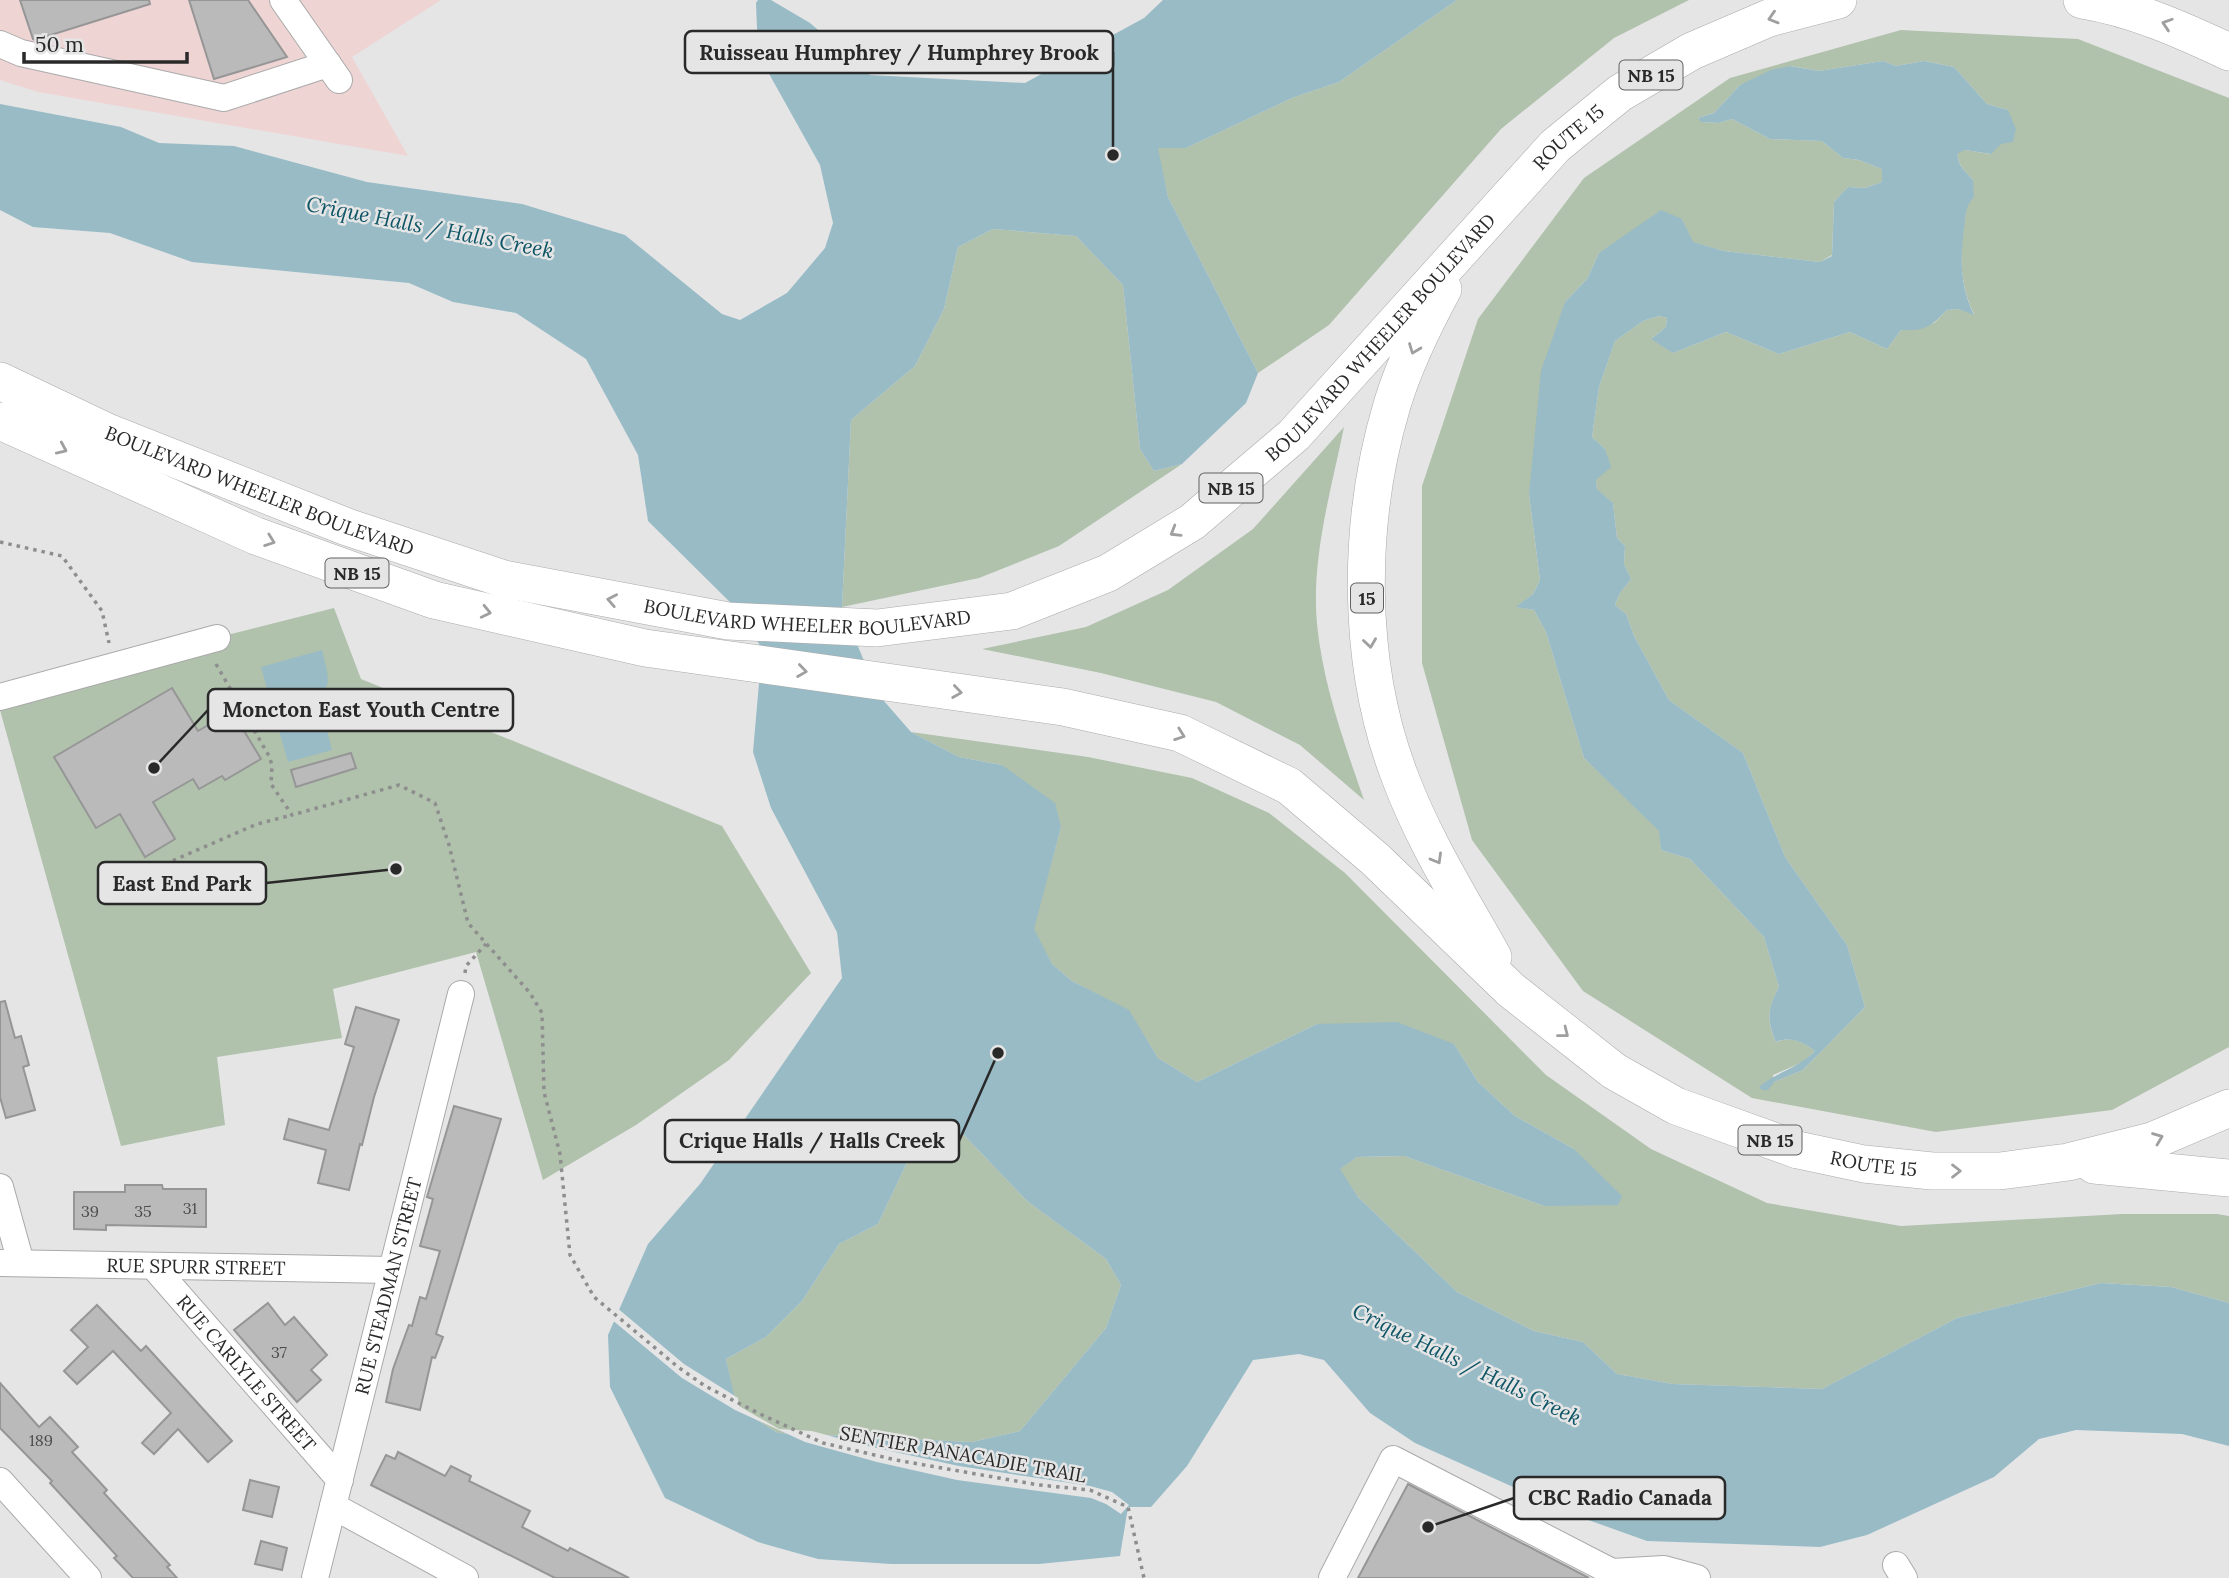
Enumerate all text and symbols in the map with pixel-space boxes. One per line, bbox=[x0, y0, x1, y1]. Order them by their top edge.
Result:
one-way arrow bbox=[1767, 10, 1779, 24]
one-way arrow bbox=[2161, 18, 2173, 33]
scale bar bbox=[24, 21, 187, 65]
text: 50 m bbox=[35, 31, 84, 58]
callout: Ruisseau Humphrey / Humphrey Brook bbox=[685, 31, 1113, 73]
text: Ruisseau Humphrey / Humphrey Brook bbox=[699, 39, 1100, 66]
road number: NB 15 bbox=[1620, 60, 1682, 90]
street label: ROUTE 15 bbox=[1527, 99, 1609, 175]
water label: Crique Halls / Halls Creek bbox=[304, 190, 556, 264]
street label: BOULEVARD WHEELER BOULEVARD bbox=[1260, 208, 1501, 466]
one-way arrow bbox=[1408, 342, 1422, 354]
street label: BOULEVARD WHEELER BOULEVARD bbox=[102, 420, 417, 560]
one-way arrow bbox=[55, 441, 67, 455]
road number: NB 15 bbox=[1200, 474, 1262, 502]
one-way arrow bbox=[1170, 524, 1183, 537]
one-way arrow bbox=[264, 533, 276, 547]
road number: NB 15 bbox=[326, 558, 388, 588]
road number: 15 bbox=[1351, 584, 1383, 612]
one-way arrow bbox=[606, 593, 618, 608]
street label: BOULEVARD WHEELER BOULEVARD bbox=[642, 593, 972, 641]
one-way arrow bbox=[480, 604, 492, 618]
one-way arrow bbox=[1362, 637, 1377, 649]
one-way arrow bbox=[796, 663, 808, 678]
one-way arrow bbox=[951, 684, 963, 699]
callout: Moncton East Youth Centre bbox=[208, 689, 513, 731]
text: Moncton East Youth Centre bbox=[222, 696, 500, 723]
one-way arrow bbox=[1174, 727, 1186, 741]
one-way arrow bbox=[1429, 851, 1442, 864]
callout: East End Park bbox=[98, 862, 266, 904]
text: East End Park bbox=[112, 870, 252, 897]
one-way arrow bbox=[1556, 1024, 1569, 1037]
callout: Crique Halls / Halls Creek bbox=[665, 1120, 959, 1162]
road number: NB 15 bbox=[1738, 1126, 1802, 1154]
text: Crique Halls / Halls Creek bbox=[679, 1127, 945, 1154]
one-way arrow bbox=[2151, 1132, 2163, 1146]
street label: ROUTE 15 bbox=[1828, 1145, 1918, 1181]
one-way arrow bbox=[1951, 1163, 1962, 1179]
street label: RUE STEADMAN STREET bbox=[349, 1175, 427, 1397]
house number: 31 bbox=[183, 1198, 198, 1218]
house number: 39 bbox=[81, 1201, 99, 1221]
house number: 35 bbox=[134, 1201, 152, 1221]
street label: RUE SPURR STREET bbox=[106, 1253, 286, 1280]
street label: RUE CARLYLE STREET bbox=[172, 1290, 321, 1456]
water label: Crique Halls / Halls Creek bbox=[1348, 1297, 1586, 1431]
house number: 37 bbox=[271, 1342, 288, 1362]
street label: SENTIER PANACADIE TRAIL bbox=[838, 1420, 1088, 1488]
house number: 189 bbox=[29, 1430, 53, 1450]
callout: CBC Radio Canada bbox=[1514, 1477, 1725, 1519]
text: CBC Radio Canada bbox=[1528, 1484, 1712, 1511]

